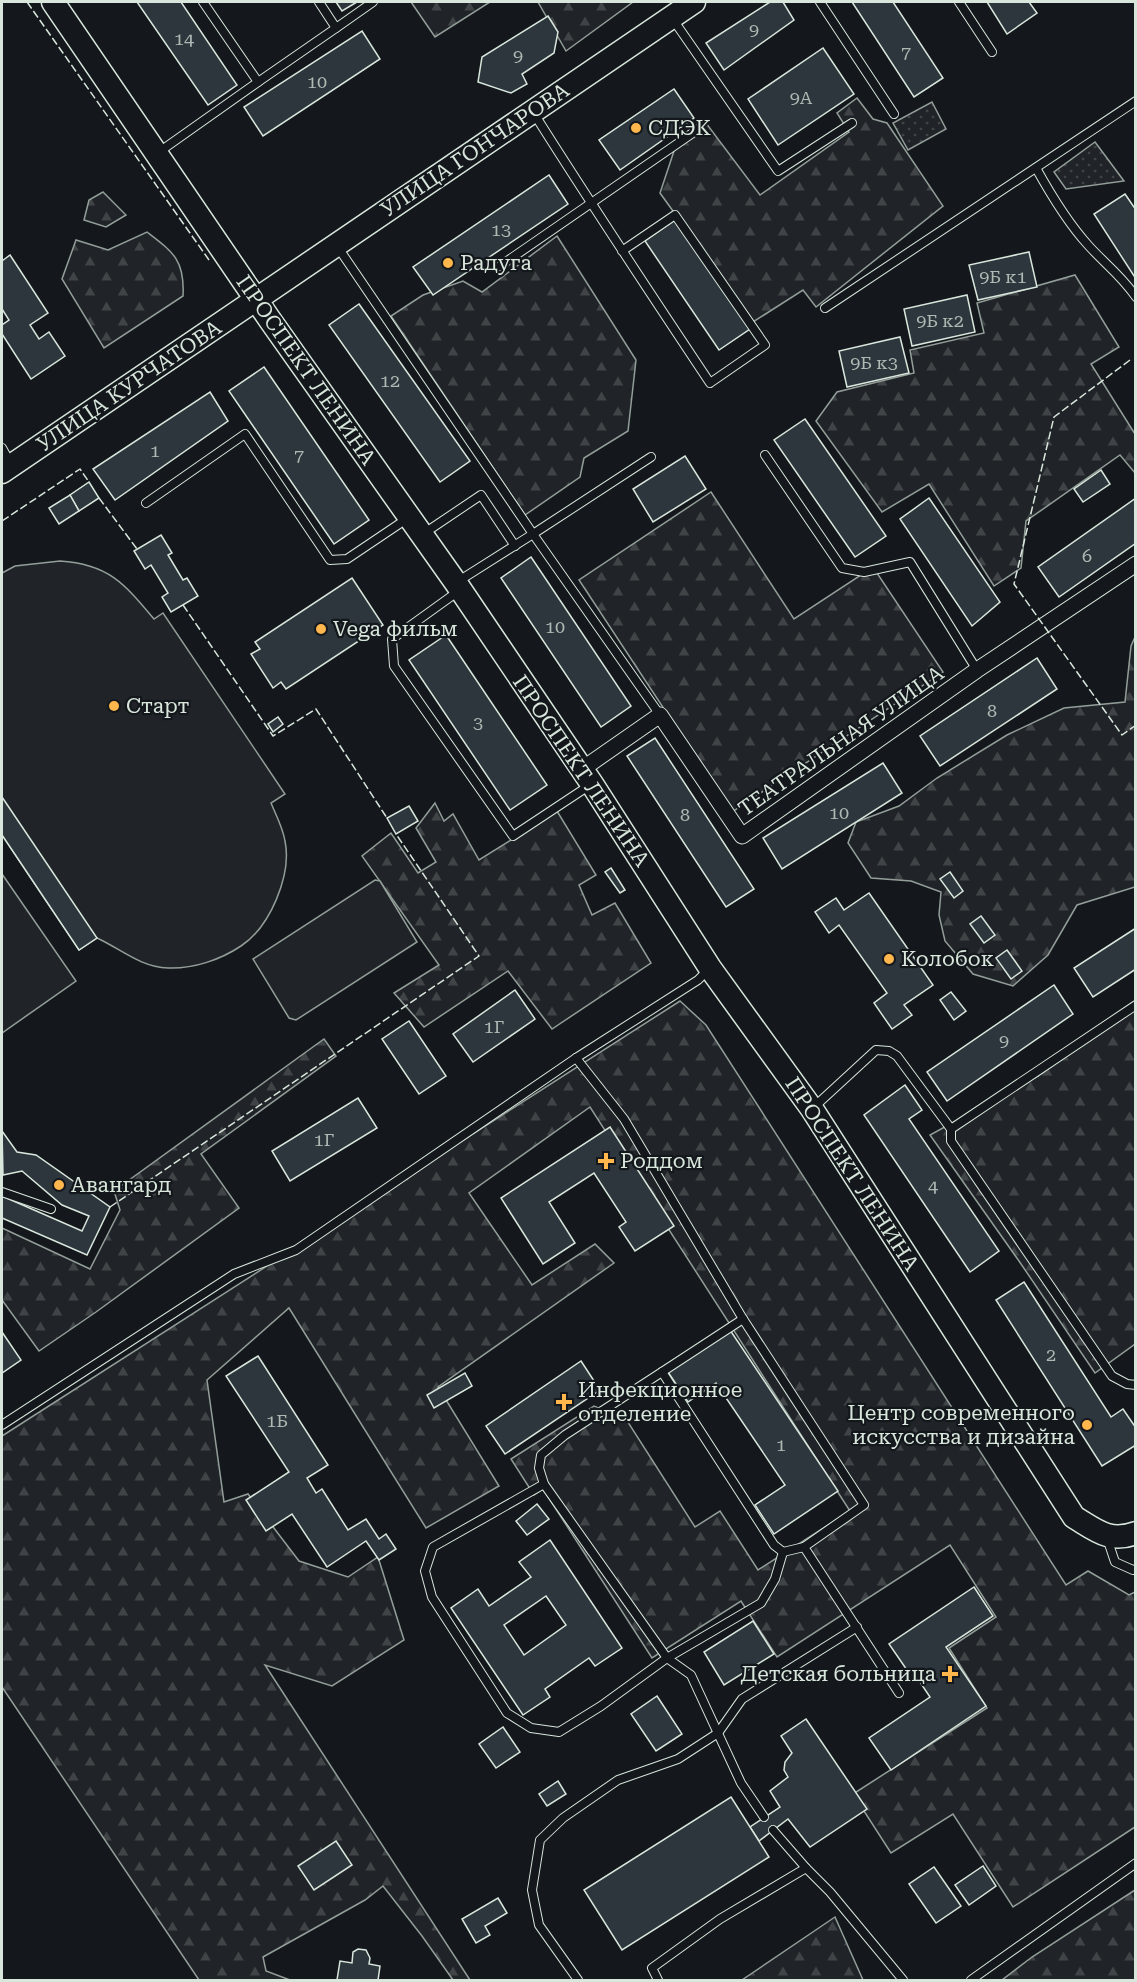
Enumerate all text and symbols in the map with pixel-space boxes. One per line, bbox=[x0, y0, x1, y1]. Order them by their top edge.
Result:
house number: 9 bbox=[749, 19, 759, 40]
house number: 14 bbox=[174, 28, 194, 49]
house number: 7 bbox=[901, 42, 911, 63]
house number: 9 bbox=[513, 45, 523, 66]
house number: 10 bbox=[307, 71, 327, 92]
street label: УЛИЦА ГОНЧАРОВА bbox=[376, 78, 574, 222]
house number: 9А bbox=[790, 87, 813, 108]
place label: СДЭК bbox=[648, 116, 711, 140]
marker: СДЭК bbox=[629, 121, 643, 135]
house number: 13 bbox=[491, 219, 511, 240]
place label: Радуга bbox=[460, 251, 532, 275]
marker: Радуга bbox=[441, 256, 455, 270]
house number: 9Б к1 bbox=[979, 266, 1027, 287]
street label: ПРОСПЕКТ ЛЕНИНА bbox=[231, 271, 381, 470]
house number: 9Б к2 bbox=[916, 310, 964, 331]
street label: УЛИЦА КУРЧАТОВА bbox=[32, 315, 226, 457]
house number: 9Б к3 bbox=[850, 352, 898, 373]
house number: 12 bbox=[380, 370, 400, 391]
house number: 1 bbox=[150, 440, 160, 461]
house number: 7 bbox=[294, 445, 304, 466]
house number: 6 bbox=[1082, 545, 1092, 566]
house number: 10 bbox=[545, 616, 565, 637]
place label: Vega фильм bbox=[333, 617, 458, 641]
marker: Vega фильм bbox=[314, 622, 328, 636]
street label: ТЕАТРАЛЬНАЯ УЛИЦА bbox=[734, 661, 948, 821]
street label: ПРОСПЕКТ ЛЕНИНА bbox=[508, 671, 654, 872]
place label: Старт bbox=[126, 694, 190, 718]
marker: Старт bbox=[107, 699, 121, 713]
house number: 8 bbox=[987, 700, 997, 721]
house number: 3 bbox=[473, 712, 483, 733]
house number: 10 bbox=[829, 802, 849, 823]
house number: 8 bbox=[680, 804, 690, 825]
place label: Колобок bbox=[901, 947, 994, 971]
marker: Колобок bbox=[882, 952, 896, 966]
house number: 1Г bbox=[484, 1016, 504, 1037]
house number: 9 bbox=[999, 1030, 1009, 1051]
street label: ПРОСПЕКТ ЛЕНИНА bbox=[780, 1073, 924, 1276]
house number: 1Г bbox=[314, 1129, 334, 1150]
place label: Роддом bbox=[620, 1149, 703, 1173]
marker: Роддом bbox=[597, 1152, 615, 1170]
place label: Авангард bbox=[71, 1173, 171, 1197]
house number: 4 bbox=[928, 1175, 938, 1196]
marker: Авангард bbox=[52, 1178, 66, 1192]
house number: 2 bbox=[1046, 1344, 1056, 1365]
place label: Инфекционное отделение bbox=[578, 1378, 742, 1426]
marker: Инфекционное отделение bbox=[555, 1393, 573, 1411]
place label: Центр современного искусства и дизайна bbox=[848, 1401, 1076, 1449]
house number: 1Б bbox=[266, 1410, 288, 1431]
marker: Центр современного искусства и дизайна bbox=[1080, 1418, 1094, 1432]
house number: 1 bbox=[776, 1434, 786, 1455]
place label: Детская больница bbox=[741, 1662, 937, 1686]
marker: Детская больница bbox=[941, 1665, 959, 1683]

